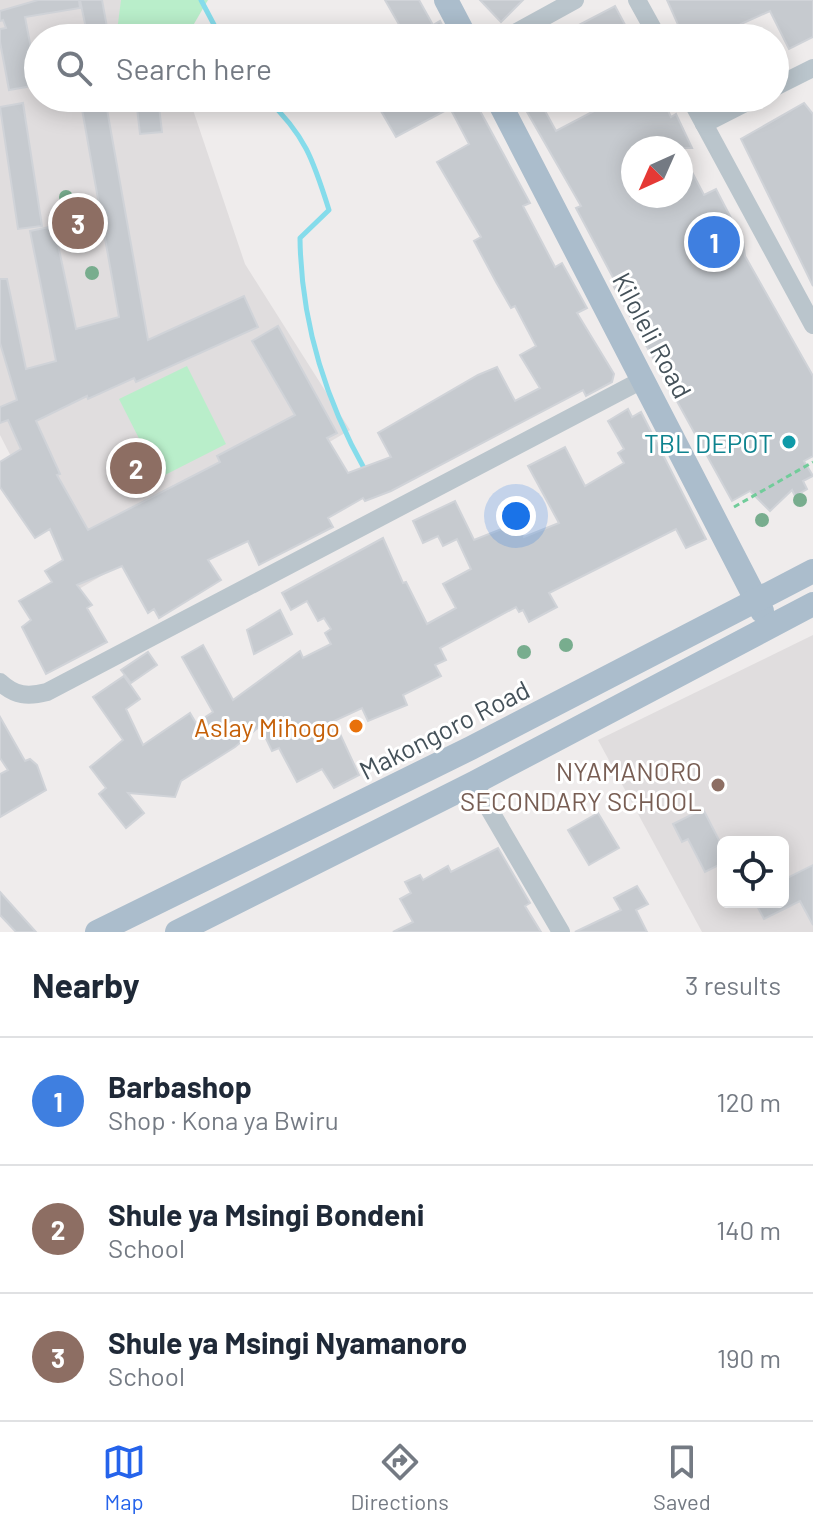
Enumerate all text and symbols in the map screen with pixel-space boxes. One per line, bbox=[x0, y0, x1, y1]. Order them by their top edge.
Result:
search box bbox=[24, 24, 789, 112]
icon: search bbox=[52, 46, 96, 90]
text: Search here bbox=[116, 50, 272, 86]
north arrow bbox=[621, 136, 693, 208]
pin: 3 bbox=[52, 193, 104, 253]
pin: 1 bbox=[688, 212, 740, 272]
street label: Kiloleli Road bbox=[607, 267, 699, 403]
place label: TBL DEPOT bbox=[644, 427, 773, 458]
marker: TBL DEPOT bbox=[780, 433, 798, 451]
pin: 2 bbox=[110, 438, 162, 498]
your location bbox=[496, 496, 536, 536]
street label: Makongoro Road bbox=[354, 673, 534, 785]
place label: Aslay Mihogo bbox=[194, 711, 340, 742]
marker: Aslay Mihogo bbox=[347, 717, 365, 735]
place label: NYAMANORO SECONDARY SCHOOL bbox=[460, 755, 702, 816]
marker: NYAMANORO SECONDARY SCHOOL bbox=[709, 776, 727, 794]
map controls bbox=[717, 836, 789, 908]
button: locate bbox=[717, 836, 789, 908]
text: Nearby bbox=[32, 964, 140, 1005]
text: 3 results bbox=[685, 969, 781, 1000]
text: Barbashop bbox=[108, 1068, 252, 1104]
text: 1 bbox=[53, 1086, 63, 1117]
text: 120 m bbox=[717, 1086, 781, 1117]
text: Shop · Kona ya Bwiru bbox=[108, 1104, 339, 1135]
text: Shule ya Msingi Bondeni bbox=[108, 1196, 424, 1232]
text: 2 bbox=[51, 1214, 65, 1245]
text: 140 m bbox=[716, 1214, 781, 1245]
text: School bbox=[108, 1232, 185, 1263]
text: Shule ya Msingi Nyamanoro bbox=[108, 1324, 467, 1360]
text: 3 bbox=[51, 1342, 65, 1373]
text: 190 m bbox=[717, 1342, 781, 1373]
text: School bbox=[108, 1360, 185, 1391]
tab: Map bbox=[102, 1440, 146, 1514]
tab: Directions bbox=[350, 1440, 449, 1514]
tab: Saved bbox=[653, 1440, 711, 1514]

